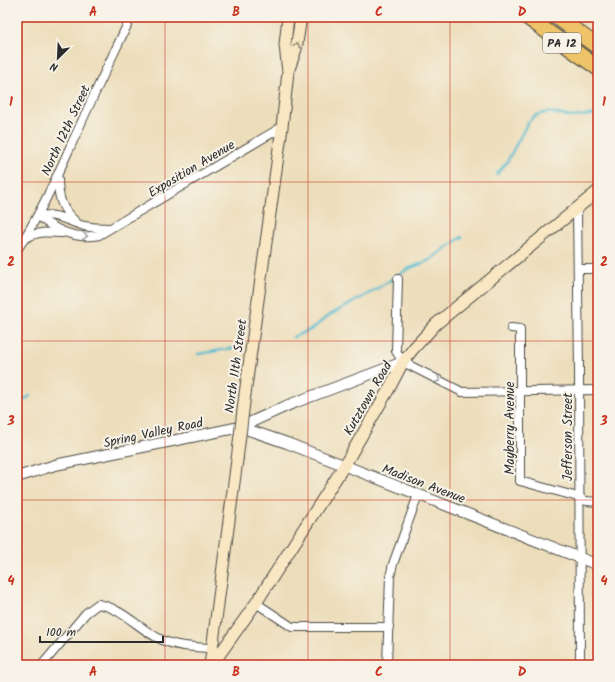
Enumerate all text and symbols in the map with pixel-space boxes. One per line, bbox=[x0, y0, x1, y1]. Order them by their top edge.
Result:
text: A bbox=[89, 2, 97, 23]
text: B bbox=[232, 2, 240, 23]
text: C bbox=[375, 2, 383, 23]
text: D bbox=[518, 2, 527, 23]
road number: PA 12 bbox=[543, 33, 581, 53]
north arrow bbox=[38, 38, 78, 78]
one-way arrow bbox=[292, 42, 300, 48]
text: N bbox=[47, 57, 61, 76]
street label: North 12th Street bbox=[36, 81, 97, 179]
text: 1 bbox=[9, 92, 13, 113]
text: 1 bbox=[602, 92, 606, 113]
street label: Exposition Avenue bbox=[144, 135, 239, 204]
one-way arrow bbox=[82, 231, 88, 240]
text: 2 bbox=[7, 252, 15, 273]
text: 2 bbox=[600, 252, 608, 273]
street label: North 11th Street bbox=[220, 317, 254, 414]
street label: Kutztown Road bbox=[339, 357, 398, 440]
one-way arrow bbox=[434, 375, 442, 382]
street label: Mayberry Avenue bbox=[500, 381, 521, 475]
street label: Jefferson Street bbox=[558, 392, 579, 481]
text: 3 bbox=[6, 411, 15, 432]
text: 3 bbox=[599, 411, 608, 432]
street label: Spring Valley Road bbox=[102, 413, 206, 454]
street label: Madison Avenue bbox=[379, 459, 468, 510]
text: 4 bbox=[7, 571, 15, 592]
text: 4 bbox=[600, 571, 608, 592]
scale bar bbox=[40, 618, 163, 644]
text: 100 m bbox=[46, 623, 77, 642]
text: A bbox=[89, 662, 97, 682]
text: B bbox=[232, 662, 240, 682]
text: C bbox=[375, 662, 383, 682]
text: D bbox=[518, 662, 527, 682]

